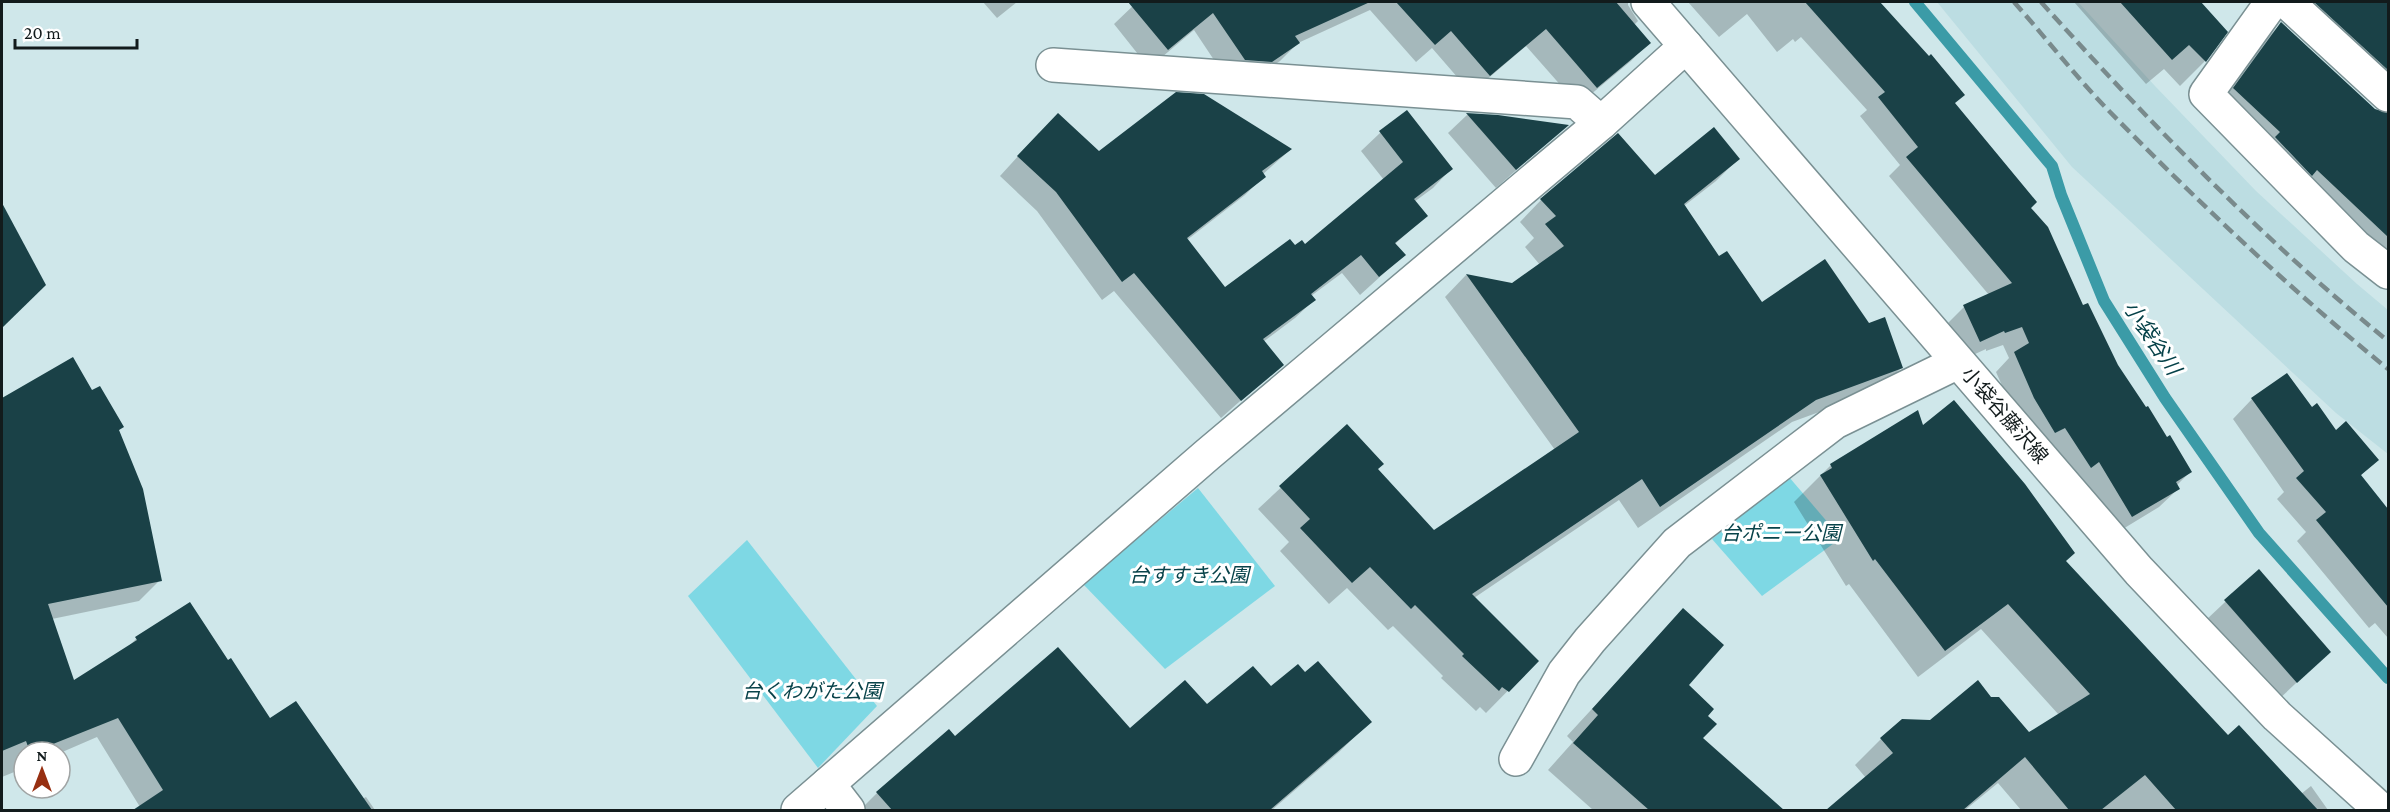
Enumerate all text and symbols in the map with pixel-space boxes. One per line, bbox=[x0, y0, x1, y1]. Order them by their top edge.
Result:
scale bar bbox=[15, 12, 136, 50]
text: 20 m bbox=[24, 23, 61, 43]
water label: 小袋谷川 bbox=[2119, 296, 2187, 381]
street label: 小袋谷藤沢線 bbox=[1957, 363, 2053, 467]
park label: 台ポニー公園 bbox=[1721, 522, 1844, 544]
park label: 台すすき公園 bbox=[1129, 564, 1252, 586]
park label: 台くわがた公園 bbox=[742, 680, 885, 702]
north arrow bbox=[12, 740, 72, 800]
text: N bbox=[37, 747, 48, 764]

